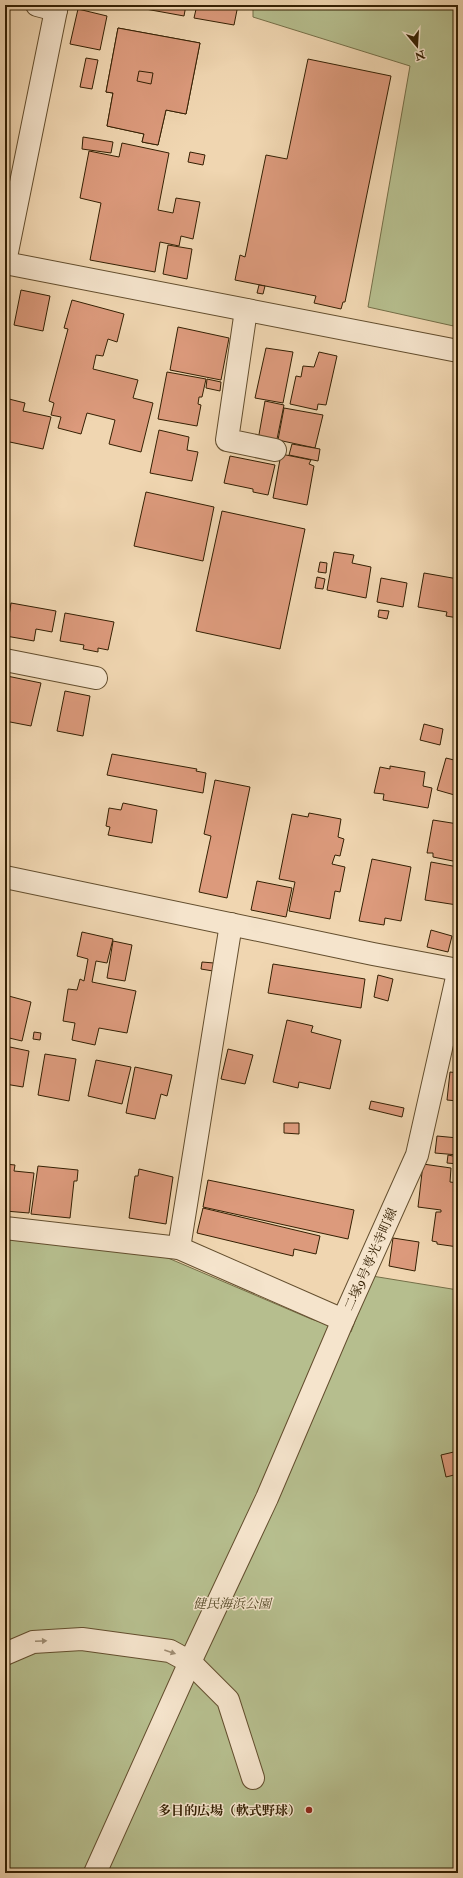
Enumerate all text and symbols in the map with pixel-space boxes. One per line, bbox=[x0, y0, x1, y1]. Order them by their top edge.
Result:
north arrow bbox=[397, 26, 437, 66]
text: N bbox=[412, 47, 428, 63]
street label: 二塚9号専光寺町線 bbox=[341, 1206, 401, 1313]
park label: 健民海浜公園 bbox=[193, 1596, 273, 1612]
one-way arrow bbox=[35, 1638, 47, 1645]
one-way arrow bbox=[165, 1649, 177, 1655]
place label: 多目的広場（軟式野球） bbox=[158, 1803, 301, 1819]
marker: 多目的広場（軟式野球） bbox=[304, 1805, 314, 1815]

